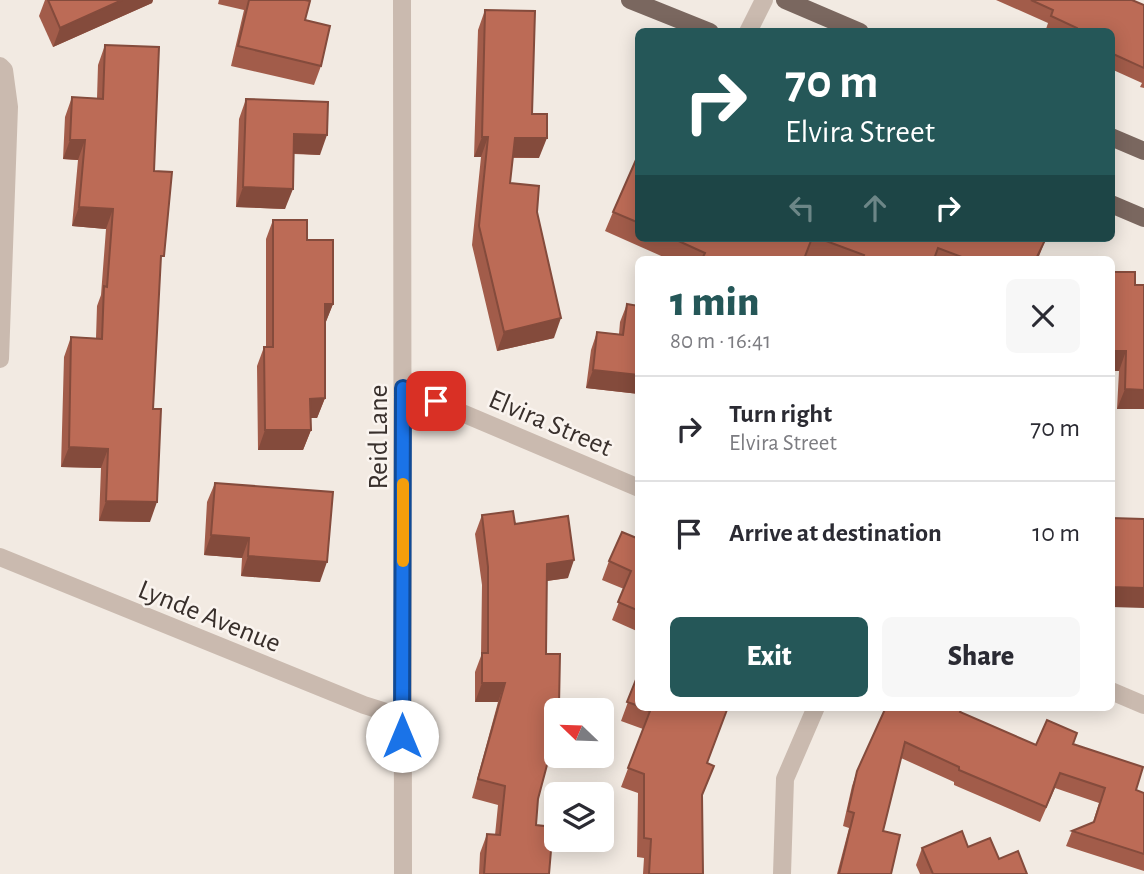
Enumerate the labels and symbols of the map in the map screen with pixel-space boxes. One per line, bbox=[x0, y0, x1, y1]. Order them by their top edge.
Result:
pin bbox=[406, 371, 466, 431]
street label: Reid Lane bbox=[365, 384, 393, 490]
street label: Elvira Street bbox=[484, 385, 616, 462]
street label: Lynde Avenue bbox=[134, 576, 285, 658]
north arrow bbox=[544, 698, 614, 768]
position arrow bbox=[365, 699, 439, 773]

